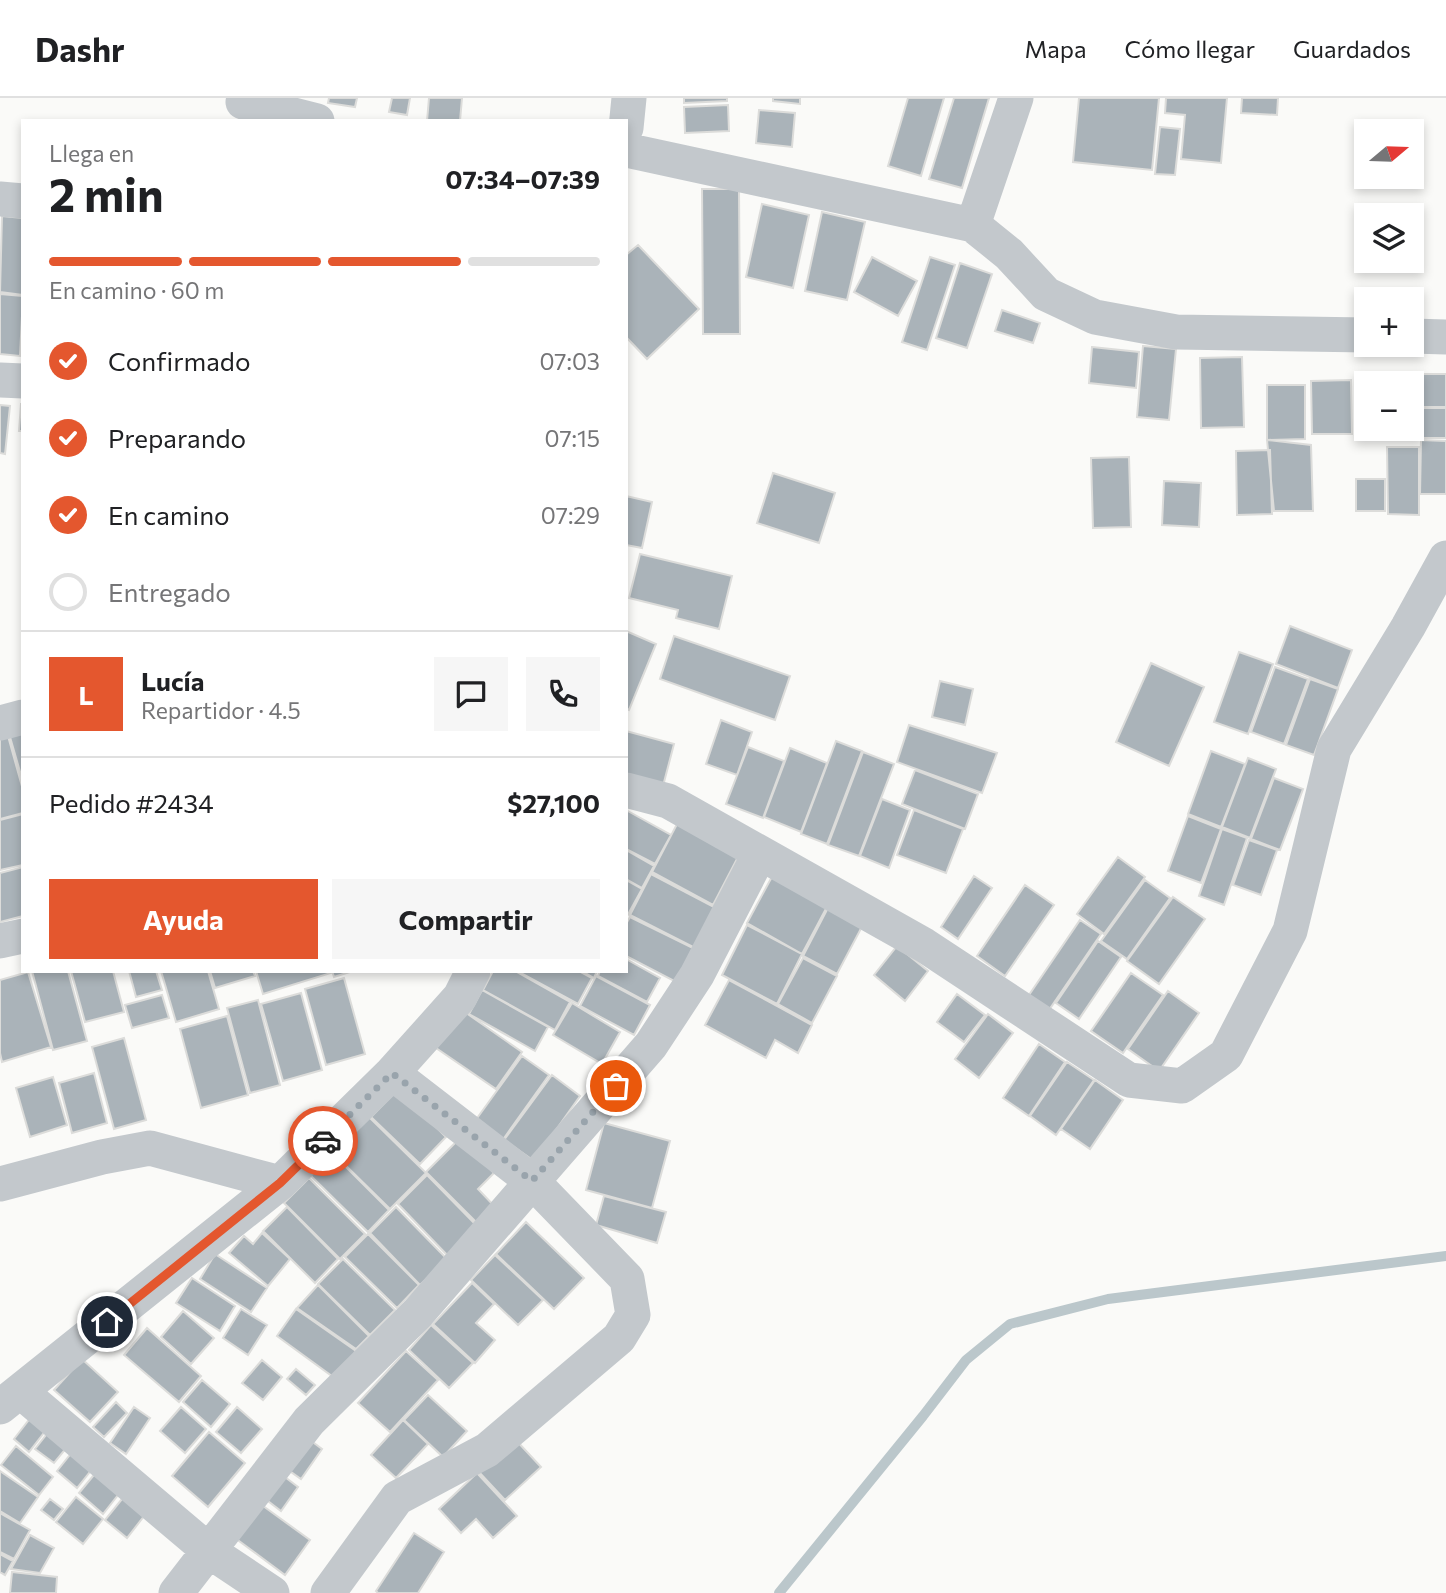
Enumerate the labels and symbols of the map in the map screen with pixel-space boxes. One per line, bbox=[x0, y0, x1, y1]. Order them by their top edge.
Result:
north arrow bbox=[1354, 119, 1424, 189]
pin bbox=[586, 1056, 646, 1116]
courier bbox=[288, 1106, 358, 1176]
pin bbox=[77, 1292, 137, 1352]

